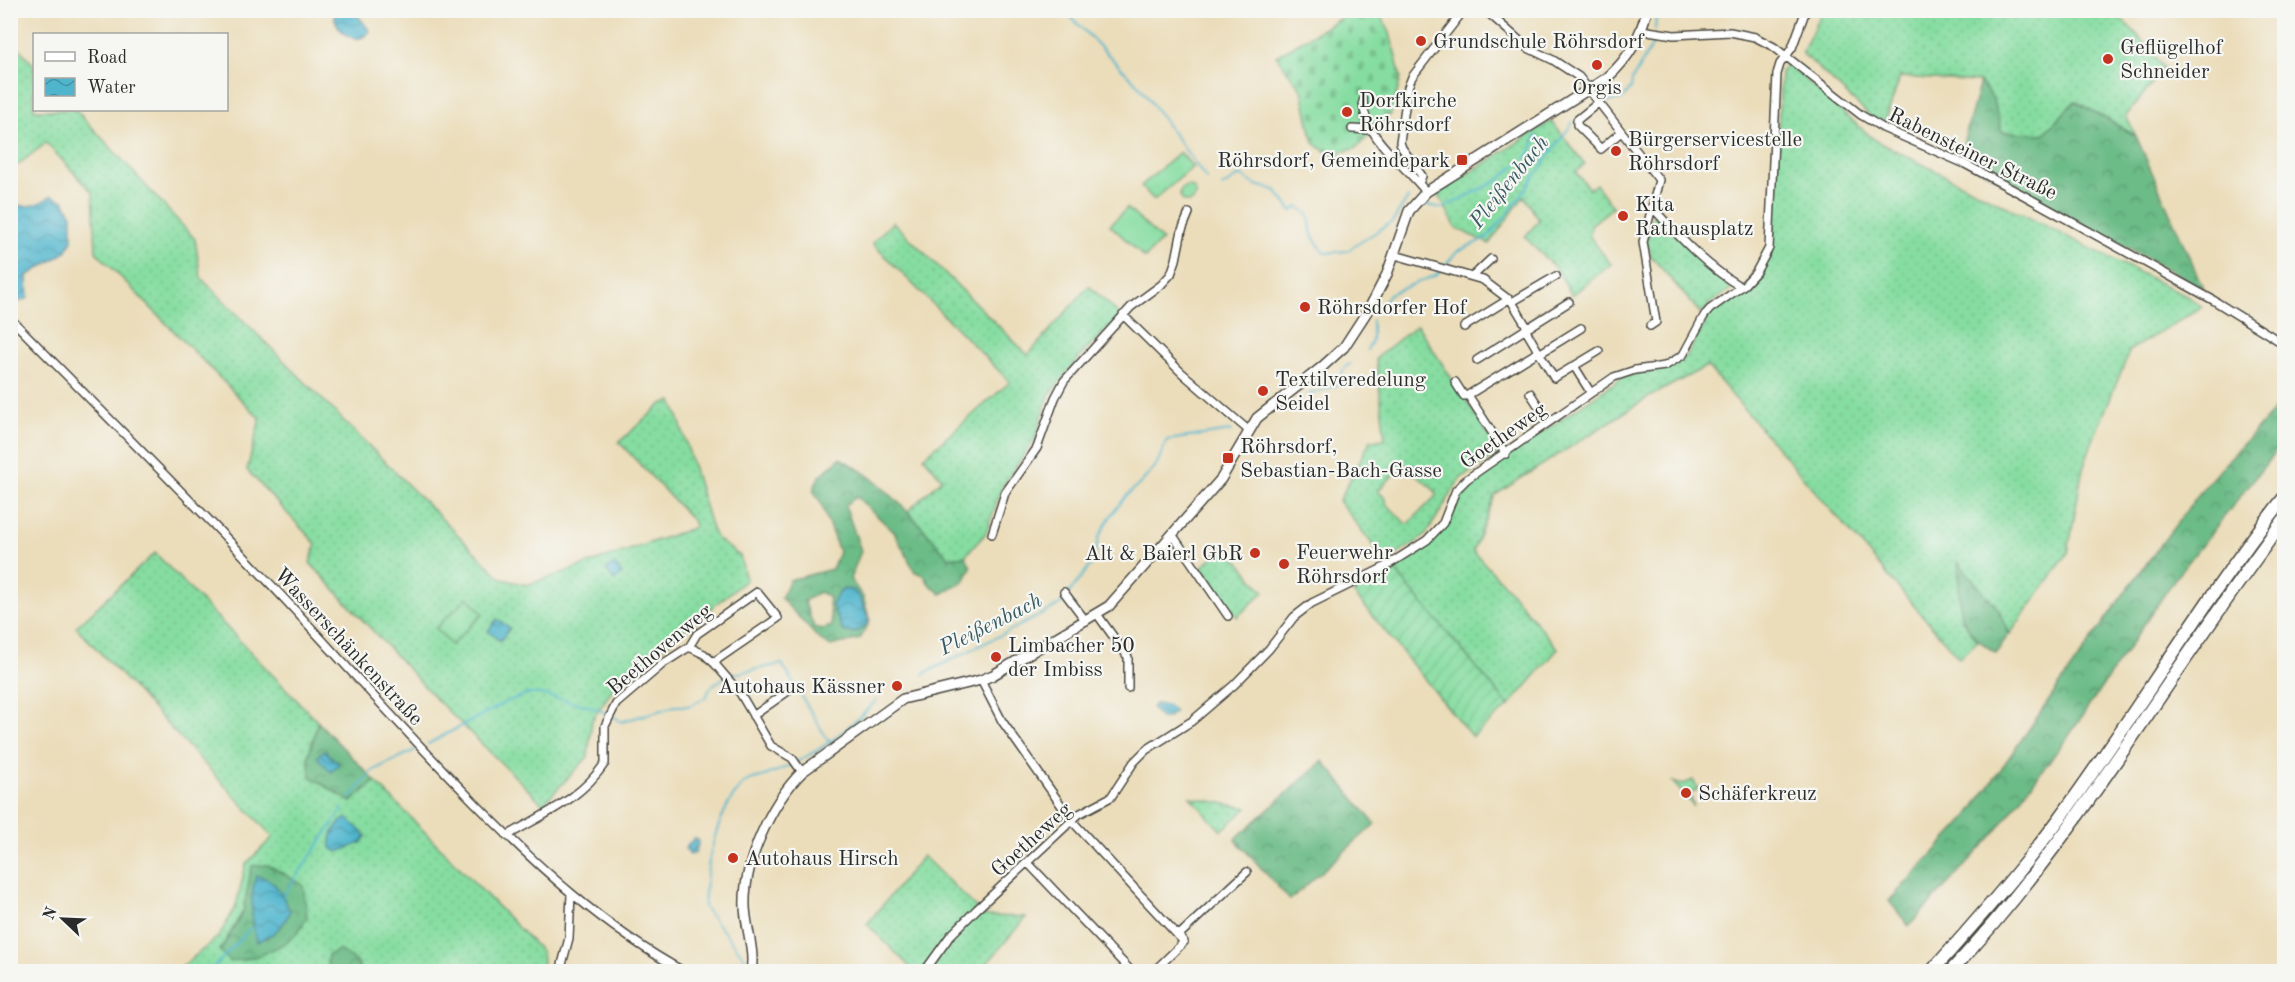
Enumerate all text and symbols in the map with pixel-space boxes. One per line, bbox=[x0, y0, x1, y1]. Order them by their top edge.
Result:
place label: Grundschule Röhrsdorf bbox=[1433, 32, 1645, 53]
legend bbox=[33, 33, 228, 111]
marker: Grundschule Röhrsdorf bbox=[1414, 34, 1428, 48]
place label: Geflügelhof Schneider bbox=[2120, 38, 2224, 83]
text: Road bbox=[87, 49, 127, 67]
marker: Geflügelhof Schneider bbox=[2101, 52, 2115, 66]
marker: Orgis bbox=[1590, 58, 1604, 72]
place label: Orgis bbox=[1572, 78, 1622, 99]
text: Water bbox=[87, 79, 136, 97]
place label: Dorfkirche Röhrsdorf bbox=[1359, 91, 1457, 136]
street label: Rabensteiner Straße bbox=[1885, 104, 2060, 204]
marker: Dorfkirche Röhrsdorf bbox=[1340, 105, 1354, 119]
place label: Bürgerservicestelle Röhrsdorf bbox=[1628, 130, 1802, 175]
water label: Pleißenbach bbox=[1465, 132, 1553, 234]
marker: Bürgerservicestelle Röhrsdorf bbox=[1609, 144, 1623, 158]
place label: Röhrsdorf, Gemeindepark bbox=[1217, 151, 1450, 172]
marker: Röhrsdorf, Gemeindepark bbox=[1455, 153, 1469, 167]
place label: Kita Rathausplatz bbox=[1635, 195, 1753, 240]
marker: Kita Rathausplatz bbox=[1616, 209, 1630, 223]
place label: Röhrsdorfer Hof bbox=[1317, 298, 1468, 319]
marker: Röhrsdorfer Hof bbox=[1298, 300, 1312, 314]
place label: Textilveredelung Seidel bbox=[1275, 370, 1427, 415]
marker: Textilveredelung Seidel bbox=[1256, 384, 1270, 398]
street label: Goetheweg bbox=[1457, 399, 1551, 473]
place label: Röhrsdorf, Sebastian-Bach-Gasse bbox=[1240, 437, 1442, 482]
marker: Röhrsdorf, Sebastian-Bach-Gasse bbox=[1221, 451, 1235, 465]
place label: Feuerwehr Röhrsdorf bbox=[1296, 543, 1393, 588]
place label: Alt & Baierl GbR bbox=[1084, 544, 1243, 565]
marker: Alt & Baierl GbR bbox=[1248, 546, 1262, 560]
marker: Feuerwehr Röhrsdorf bbox=[1277, 557, 1291, 571]
street label: Wasserschänkenstraße bbox=[270, 564, 426, 730]
water label: Pleißenbach bbox=[935, 590, 1046, 661]
street label: Beethovenweg bbox=[604, 600, 717, 700]
place label: Limbacher 50 der Imbiss bbox=[1008, 636, 1135, 681]
marker: Limbacher 50 der Imbiss bbox=[989, 650, 1003, 664]
place label: Autohaus Kässner bbox=[718, 677, 885, 698]
marker: Autohaus Kässner bbox=[890, 679, 904, 693]
place label: Schäferkreuz bbox=[1698, 784, 1817, 805]
marker: Schäferkreuz bbox=[1679, 786, 1693, 800]
street label: Goetheweg bbox=[988, 798, 1077, 881]
place label: Autohaus Hirsch bbox=[745, 849, 899, 870]
marker: Autohaus Hirsch bbox=[726, 851, 740, 865]
north arrow bbox=[33, 889, 93, 949]
text: N bbox=[41, 904, 61, 923]

